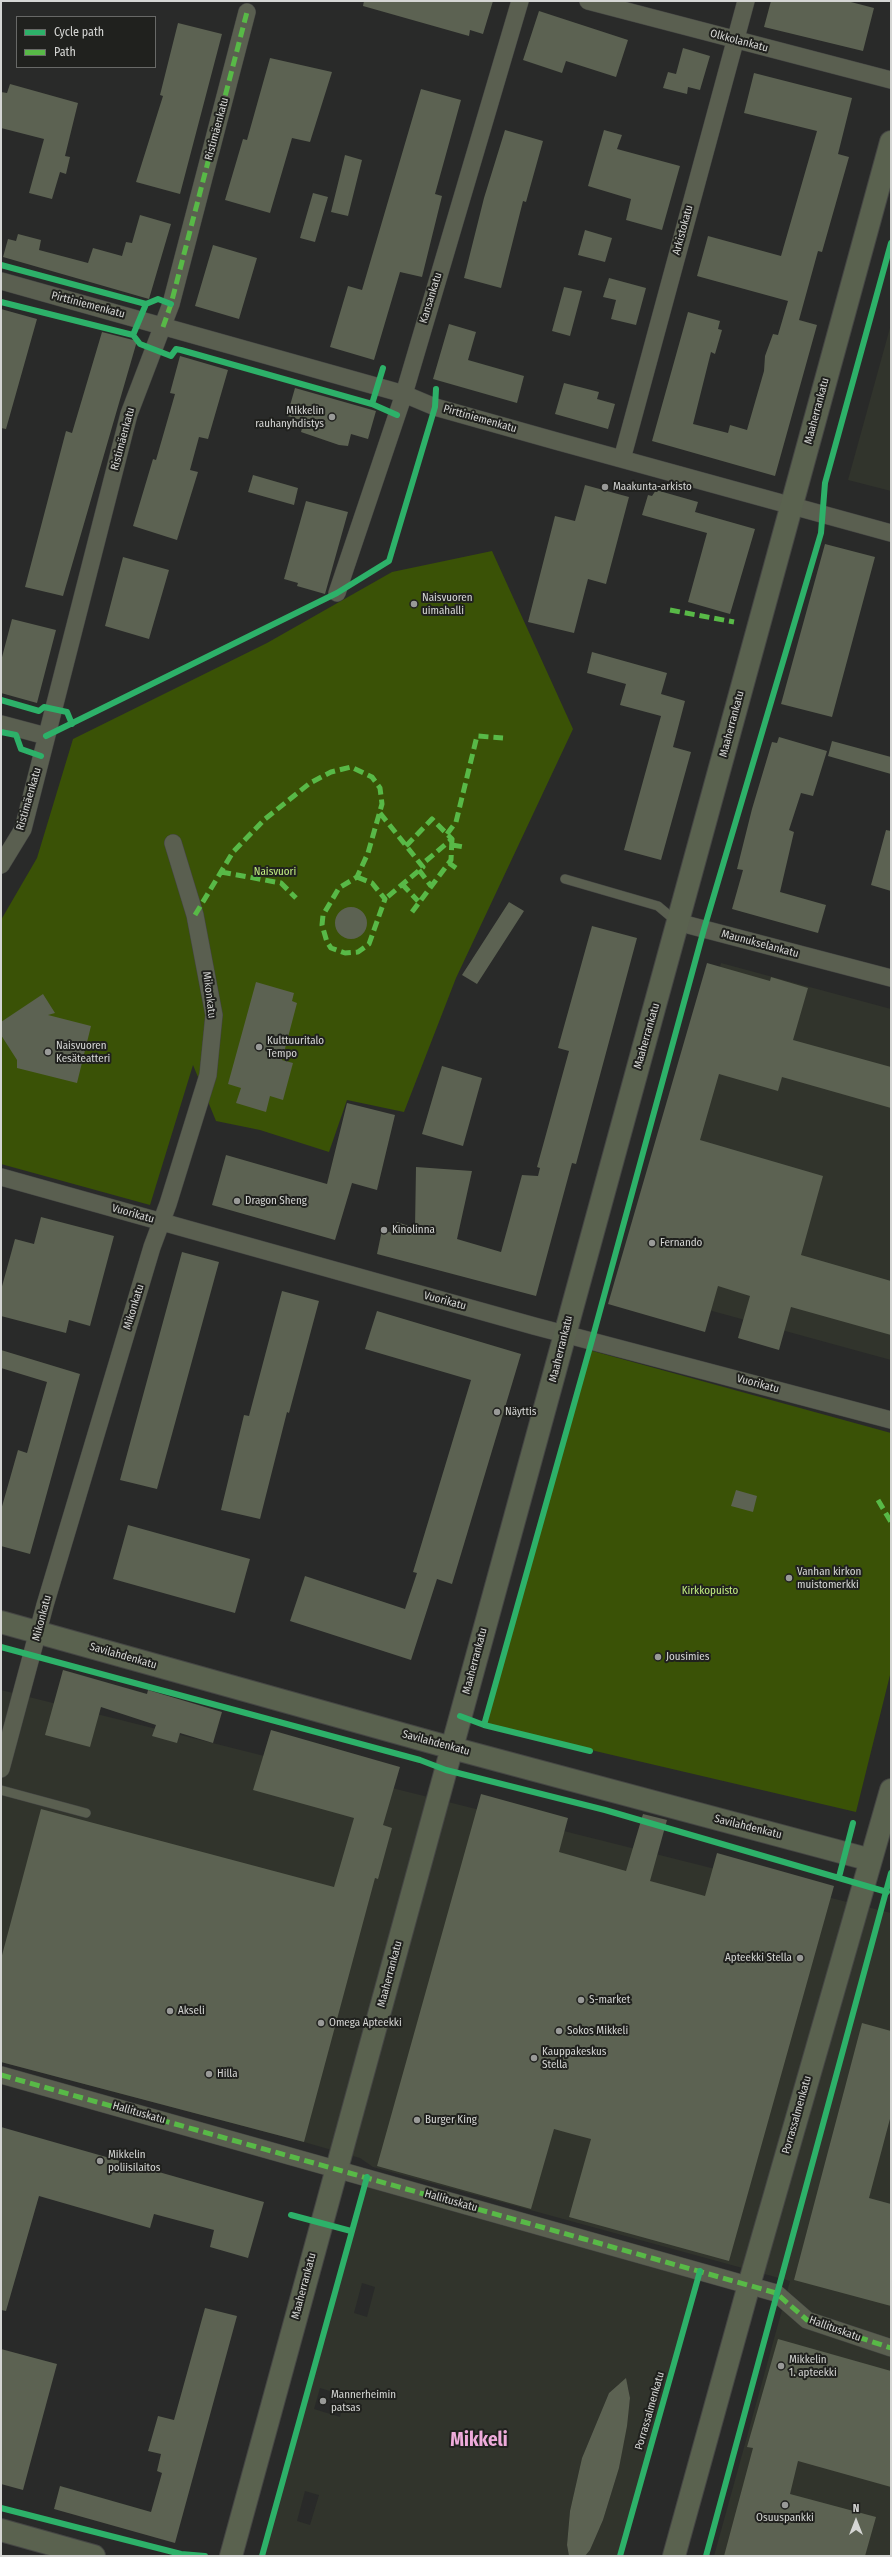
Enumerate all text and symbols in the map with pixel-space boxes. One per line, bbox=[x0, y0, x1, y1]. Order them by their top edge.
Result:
legend bbox=[16, 16, 156, 68]
text: Cycle path bbox=[54, 25, 104, 39]
street label: Olkkolankatu bbox=[709, 27, 769, 55]
text: Path bbox=[54, 45, 76, 59]
street label: Ristimäenkatu bbox=[202, 96, 232, 162]
street label: Arkistokatu bbox=[670, 204, 696, 256]
street label: Kansankatu bbox=[417, 271, 445, 325]
street label: Pirttiniemenkatu bbox=[50, 289, 126, 321]
street label: Maaherrankatu bbox=[802, 376, 832, 446]
street label: Pirttiniemenkatu bbox=[442, 402, 518, 436]
place label: Mikkelin rauhanyhdistys bbox=[255, 404, 324, 430]
street label: Ristimäenkatu bbox=[108, 406, 138, 472]
marker: Mikkelin rauhanyhdistys bbox=[327, 412, 337, 422]
place label: Maakunta-arkisto bbox=[613, 480, 692, 494]
marker: Maakunta-arkisto bbox=[600, 482, 610, 492]
place label: Naisvuoren uimahalli bbox=[422, 591, 473, 617]
marker: Naisvuoren uimahalli bbox=[409, 599, 419, 609]
street label: Maaherrankatu bbox=[717, 689, 747, 759]
street label: Ristimäenkatu bbox=[14, 766, 44, 832]
park label: Naisvuori bbox=[254, 865, 296, 879]
street label: Maunukselankatu bbox=[720, 927, 800, 961]
street label: Mikonkatu bbox=[200, 971, 218, 1019]
street label: Maaherrankatu bbox=[631, 1001, 663, 1071]
place label: Kulttuuritalo Tempo bbox=[267, 1034, 324, 1060]
place label: Naisvuoren Kesäteatteri bbox=[56, 1039, 110, 1065]
marker: Kulttuuritalo Tempo bbox=[254, 1042, 264, 1052]
marker: Naisvuoren Kesäteatteri bbox=[43, 1047, 53, 1057]
place label: Dragon Sheng bbox=[245, 1194, 307, 1208]
marker: Dragon Sheng bbox=[232, 1196, 242, 1206]
street label: Vuorikatu bbox=[110, 1202, 156, 1226]
place label: Kinolinna bbox=[392, 1223, 435, 1237]
marker: Kinolinna bbox=[379, 1225, 389, 1235]
place label: Fernando bbox=[660, 1236, 702, 1250]
marker: Fernando bbox=[647, 1238, 657, 1248]
street label: Mikonkatu bbox=[121, 1283, 147, 1331]
street label: Vuorikatu bbox=[422, 1289, 468, 1313]
street label: Maaherrankatu bbox=[546, 1314, 576, 1384]
street label: Vuorikatu bbox=[735, 1372, 781, 1396]
place label: Näyttis bbox=[505, 1405, 536, 1419]
marker: Näyttis bbox=[492, 1407, 502, 1417]
place label: Vanhan kirkon muistomerkki bbox=[797, 1565, 861, 1591]
marker: Vanhan kirkon muistomerkki bbox=[784, 1573, 794, 1583]
park label: Kirkkopuisto bbox=[682, 1584, 738, 1598]
street label: Mikonkatu bbox=[30, 1594, 54, 1642]
street label: Maaherrankatu bbox=[460, 1626, 490, 1696]
street label: Savilahdenkatu bbox=[88, 1640, 158, 1672]
place label: Jousimies bbox=[666, 1650, 709, 1664]
marker: Jousimies bbox=[653, 1652, 663, 1662]
street label: Savilahdenkatu bbox=[401, 1728, 471, 1758]
street label: Savilahdenkatu bbox=[713, 1812, 783, 1842]
street label: Maaherrankatu bbox=[375, 1939, 405, 2009]
place label: Apteekki Stella bbox=[725, 1951, 792, 1965]
marker: Apteekki Stella bbox=[795, 1953, 805, 1963]
place label: S-market bbox=[589, 1993, 630, 2007]
marker: S-market bbox=[576, 1995, 586, 2005]
place label: Akseli bbox=[178, 2004, 205, 2018]
marker: Akseli bbox=[165, 2006, 175, 2016]
place label: Omega Apteekki bbox=[329, 2016, 402, 2030]
marker: Omega Apteekki bbox=[316, 2018, 326, 2028]
place label: Sokos Mikkeli bbox=[567, 2024, 628, 2038]
marker: Sokos Mikkeli bbox=[554, 2026, 564, 2036]
place label: Kauppakeskus Stella bbox=[542, 2045, 607, 2071]
marker: Kauppakeskus Stella bbox=[529, 2053, 539, 2063]
place label: Hilla bbox=[217, 2067, 238, 2081]
marker: Hilla bbox=[204, 2069, 214, 2079]
street label: Porrassalmenkatu bbox=[780, 2074, 814, 2156]
street label: Hallituskatu bbox=[111, 2099, 167, 2127]
place label: Burger King bbox=[425, 2113, 477, 2127]
marker: Burger King bbox=[412, 2115, 422, 2125]
place label: Mikkelin poliisilaitos bbox=[108, 2148, 160, 2174]
marker: Mikkelin poliisilaitos bbox=[95, 2156, 105, 2166]
street label: Hallituskatu bbox=[423, 2187, 479, 2215]
street label: Maaherrankatu bbox=[289, 2251, 319, 2321]
street label: Hallituskatu bbox=[807, 2314, 863, 2344]
place label: Mikkelin 1. apteekki bbox=[789, 2353, 837, 2379]
marker: Mikkelin 1. apteekki bbox=[776, 2361, 786, 2371]
street label: Porrassalmenkatu bbox=[633, 2370, 667, 2452]
place label: Mannerheimin patsas bbox=[331, 2388, 396, 2414]
marker: Mannerheimin patsas bbox=[318, 2396, 328, 2406]
district label: Mikkeli bbox=[450, 2430, 508, 2452]
marker: Osuuspankki bbox=[780, 2500, 790, 2510]
north arrow bbox=[836, 2501, 876, 2541]
text: N bbox=[853, 2502, 859, 2515]
place label: Osuuspankki bbox=[756, 2511, 814, 2525]

